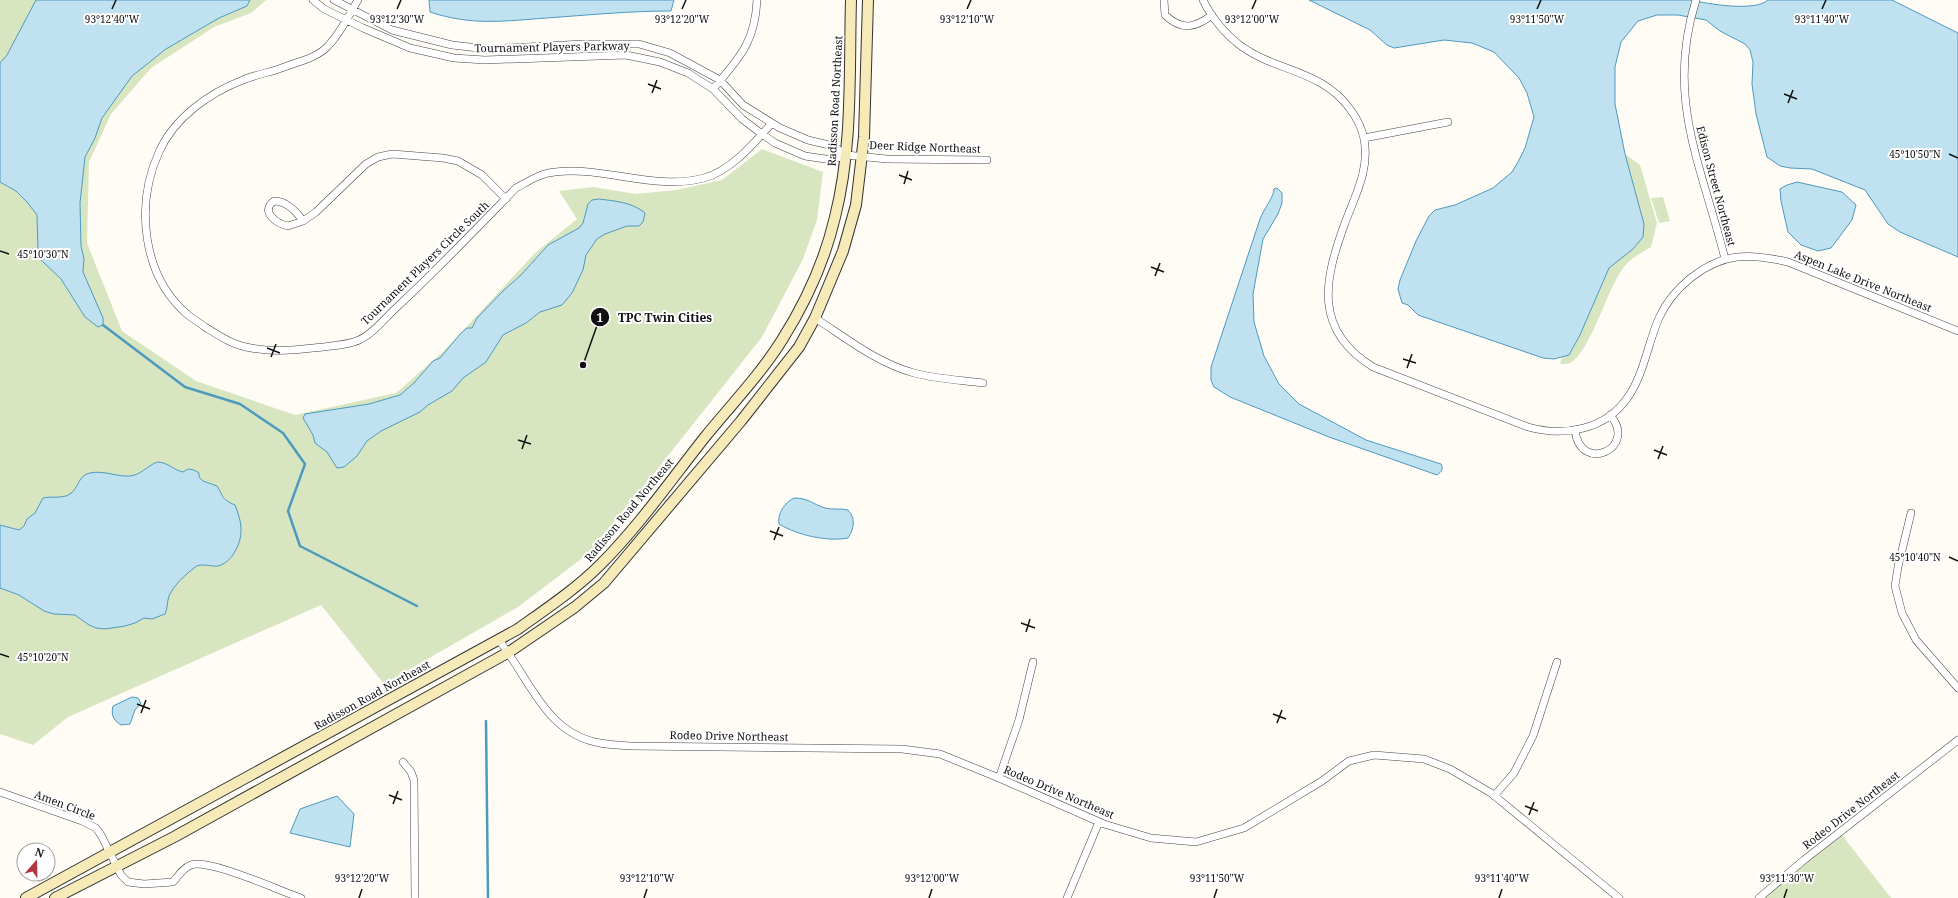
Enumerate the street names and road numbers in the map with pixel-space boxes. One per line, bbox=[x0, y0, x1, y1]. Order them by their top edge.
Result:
street label: Radisson Road Northeast bbox=[824, 35, 845, 167]
street label: Tournament Players Parkway bbox=[474, 38, 631, 55]
street label: Edison Street Northeast bbox=[1693, 124, 1740, 248]
street label: Deer Ridge Northeast bbox=[869, 137, 981, 156]
street label: Tournament Players Circle South bbox=[357, 197, 492, 328]
street label: Aspen Lake Drive Northeast bbox=[1792, 246, 1934, 315]
street label: Radisson Road Northeast bbox=[581, 455, 677, 565]
street label: Radisson Road Northeast bbox=[311, 656, 433, 733]
street label: Rodeo Drive Northeast bbox=[669, 727, 789, 744]
street label: Rodeo Drive Northeast bbox=[1002, 761, 1117, 822]
street label: Rodeo Drive Northeast bbox=[1799, 767, 1902, 852]
street label: Amen Circle bbox=[33, 786, 98, 823]

